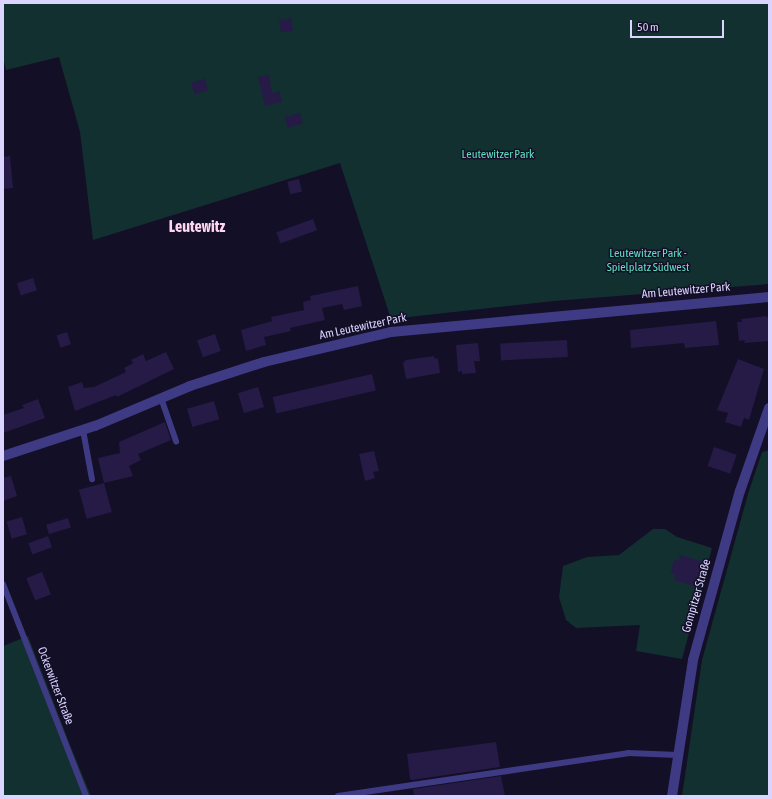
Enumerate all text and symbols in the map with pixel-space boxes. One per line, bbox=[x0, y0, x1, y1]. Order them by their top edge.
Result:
scale bar bbox=[632, 12, 726, 38]
text: 50 m bbox=[637, 20, 659, 34]
park label: Leutewitzer Park bbox=[462, 148, 534, 162]
district label: Leutewitz bbox=[169, 216, 225, 236]
park label: Leutewitzer Park - Spielplatz Südwest bbox=[607, 247, 689, 275]
street label: Am Leutewitzer Park bbox=[641, 280, 731, 302]
street label: Am Leutewitzer Park bbox=[318, 311, 408, 343]
street label: Gompitzer Straße bbox=[680, 558, 714, 634]
street label: Ockerwitzer Straße bbox=[34, 645, 76, 727]

